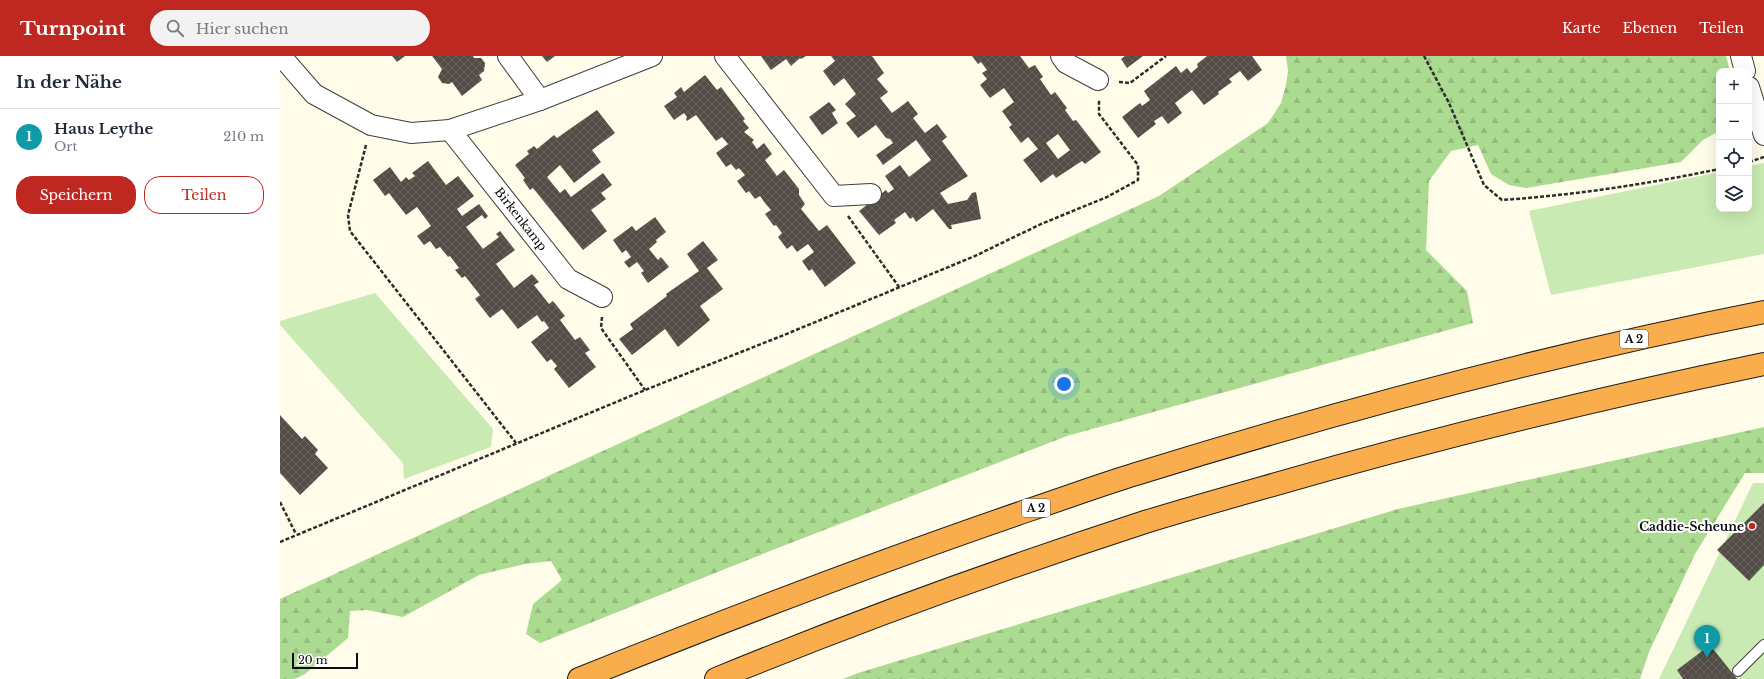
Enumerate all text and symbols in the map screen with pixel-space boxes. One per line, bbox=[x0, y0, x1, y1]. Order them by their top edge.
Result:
search box bbox=[150, 10, 430, 46]
text: Turnpoint bbox=[20, 17, 126, 40]
icon: search bbox=[164, 17, 186, 39]
text: Hier suchen bbox=[196, 19, 288, 38]
text: Karte bbox=[1562, 19, 1601, 37]
text: Ebenen bbox=[1623, 19, 1677, 37]
text: Teilen bbox=[1699, 19, 1744, 37]
map controls bbox=[1716, 68, 1752, 212]
button: + bbox=[1716, 68, 1752, 104]
text: In der Nähe bbox=[16, 72, 122, 93]
button: − bbox=[1716, 104, 1752, 140]
text: Haus Leythe bbox=[54, 119, 153, 138]
text: 1 bbox=[26, 128, 32, 145]
text: 210 m bbox=[223, 128, 264, 145]
text: Ort bbox=[54, 138, 77, 155]
button: locate bbox=[1716, 140, 1752, 176]
button: Speichern bbox=[16, 176, 136, 214]
button: Teilen bbox=[144, 176, 264, 214]
button: layers bbox=[1716, 176, 1752, 212]
street label: Birkenkamp bbox=[492, 184, 550, 254]
road number: A 2 bbox=[1620, 330, 1648, 348]
your location bbox=[1054, 374, 1074, 394]
road number: A 2 bbox=[1022, 499, 1050, 517]
place label: Caddie-Scheune bbox=[1639, 519, 1744, 534]
marker: Caddie-Scheune bbox=[1747, 521, 1757, 531]
pin: 1 bbox=[1694, 625, 1720, 658]
scale bar bbox=[292, 651, 358, 670]
text: 20 m bbox=[298, 653, 328, 667]

